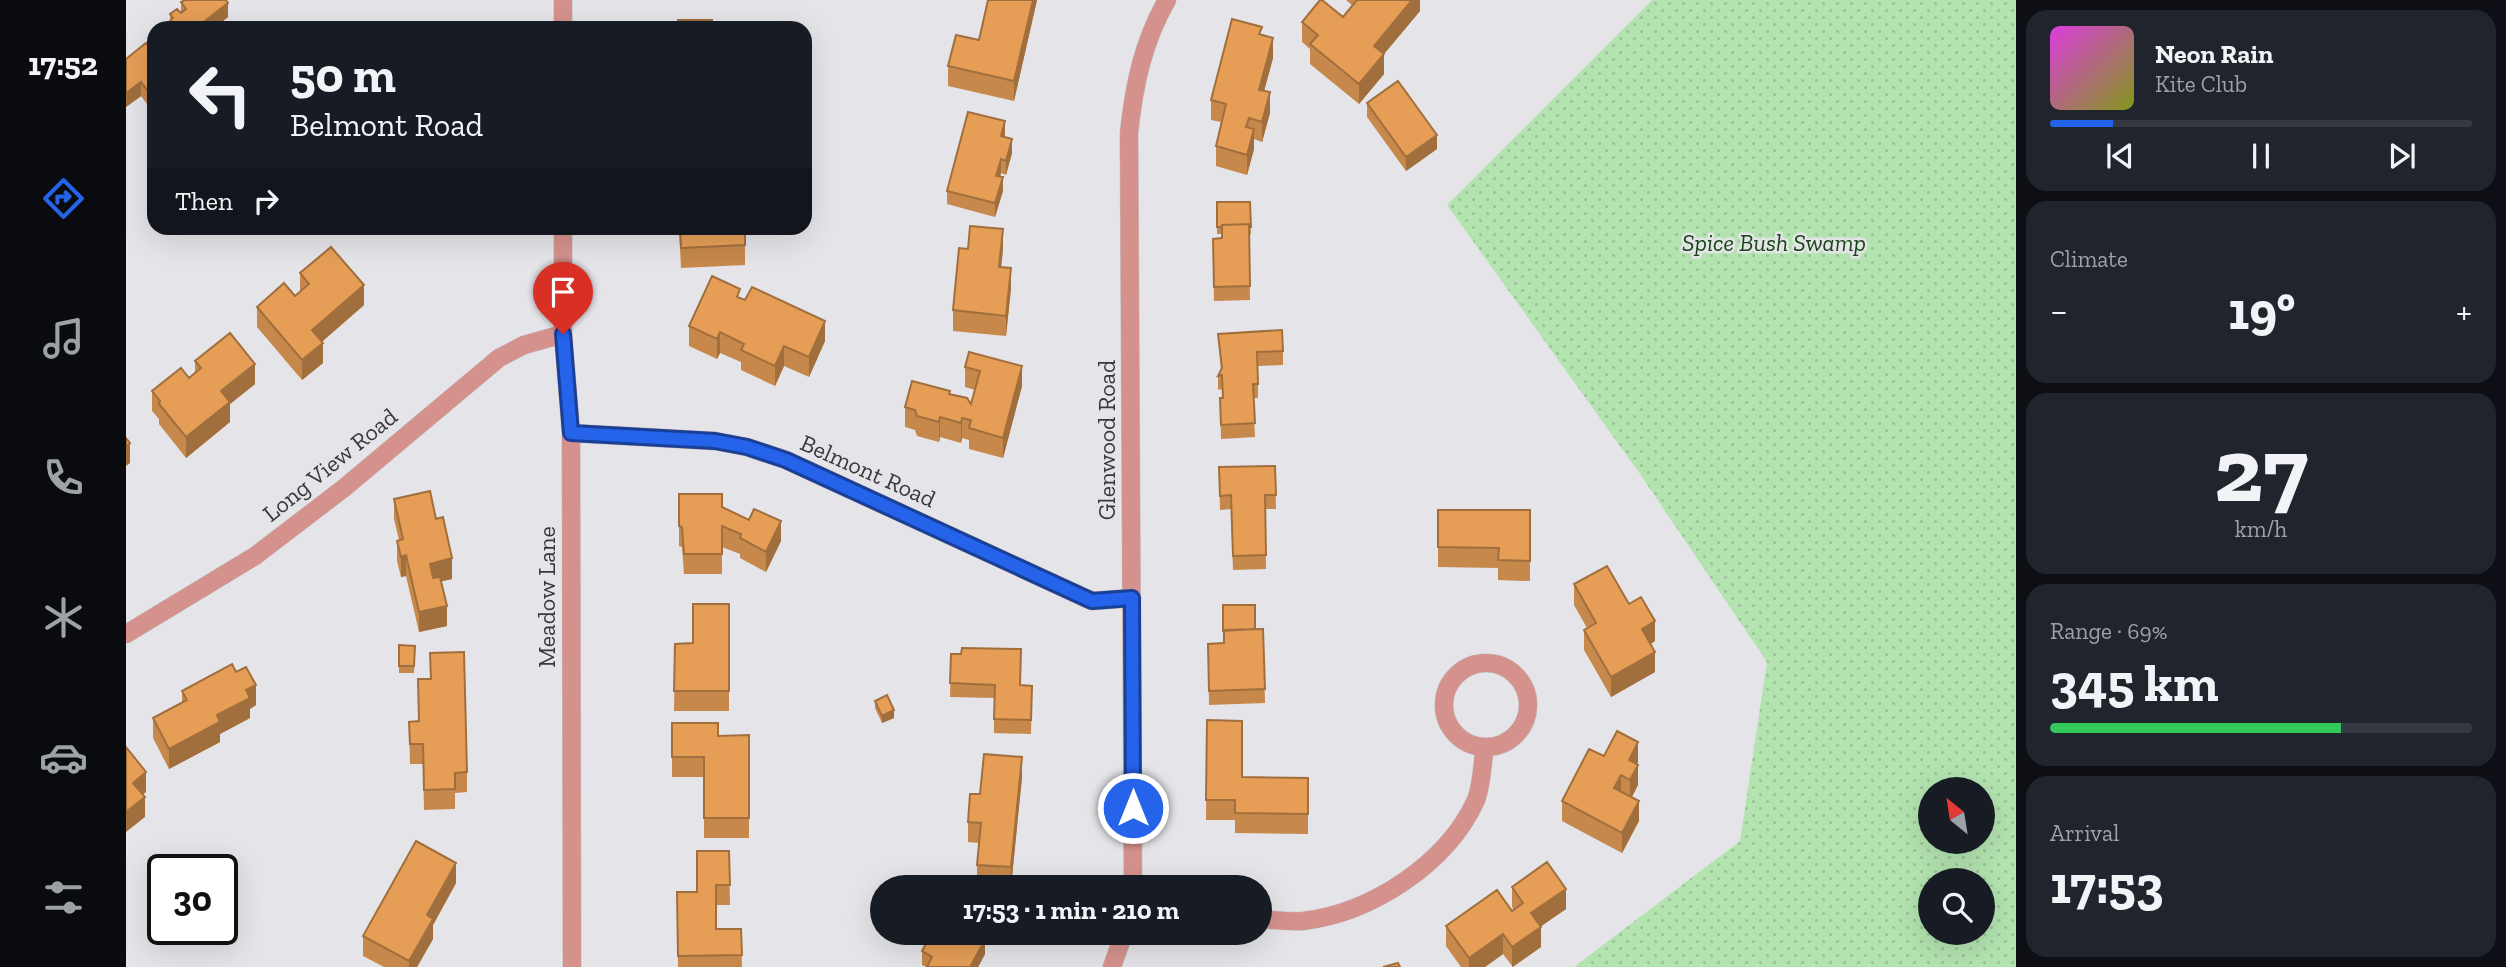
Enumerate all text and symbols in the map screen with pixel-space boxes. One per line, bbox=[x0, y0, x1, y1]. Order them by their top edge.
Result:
text: Neon Rain bbox=[2155, 38, 2273, 70]
text: 17:52 bbox=[28, 45, 98, 83]
text: 50 m bbox=[290, 46, 396, 105]
icon: left bbox=[175, 49, 266, 140]
text: Kite Club bbox=[2155, 70, 2247, 98]
text: Belmont Road bbox=[290, 106, 483, 144]
icon: previous bbox=[2101, 137, 2139, 175]
icon: pause bbox=[2242, 137, 2280, 175]
icon: next bbox=[2383, 137, 2421, 175]
icon: directions bbox=[39, 174, 88, 223]
icon: right bbox=[247, 182, 285, 220]
text: Then bbox=[175, 185, 233, 217]
park label: Spice Bush Swamp bbox=[1682, 228, 1866, 257]
text: Climate bbox=[2050, 245, 2128, 273]
pin bbox=[533, 262, 593, 334]
icon: arrive bbox=[544, 273, 582, 311]
text: 19° bbox=[2228, 280, 2295, 342]
text: − bbox=[2050, 288, 2068, 334]
text: + bbox=[2456, 288, 2472, 334]
icon: music bbox=[39, 314, 88, 363]
street label: Glenwood Road bbox=[1092, 360, 1121, 520]
street label: Long View Road bbox=[257, 402, 403, 528]
text: 27 bbox=[2214, 415, 2308, 524]
street label: Belmont Road bbox=[796, 428, 940, 513]
icon: phone bbox=[39, 453, 88, 502]
text: km/h bbox=[2235, 515, 2287, 543]
street label: Meadow Lane bbox=[532, 526, 561, 668]
icon: climate bbox=[39, 593, 88, 642]
text: Range · 69% bbox=[2050, 617, 2168, 645]
text: 345 km bbox=[2050, 652, 2219, 714]
icon: car bbox=[39, 733, 88, 782]
position arrow bbox=[1096, 771, 1170, 845]
north arrow bbox=[1918, 777, 1995, 854]
map controls bbox=[1918, 777, 1995, 945]
text: Arrival bbox=[2050, 819, 2119, 847]
speed limit sign: 30 bbox=[147, 854, 238, 945]
text: 17:53 bbox=[2050, 854, 2163, 916]
button: search bbox=[1918, 868, 1995, 945]
icon: filters bbox=[39, 873, 88, 922]
text: 17:53 · 1 min · 210 m bbox=[963, 894, 1179, 926]

